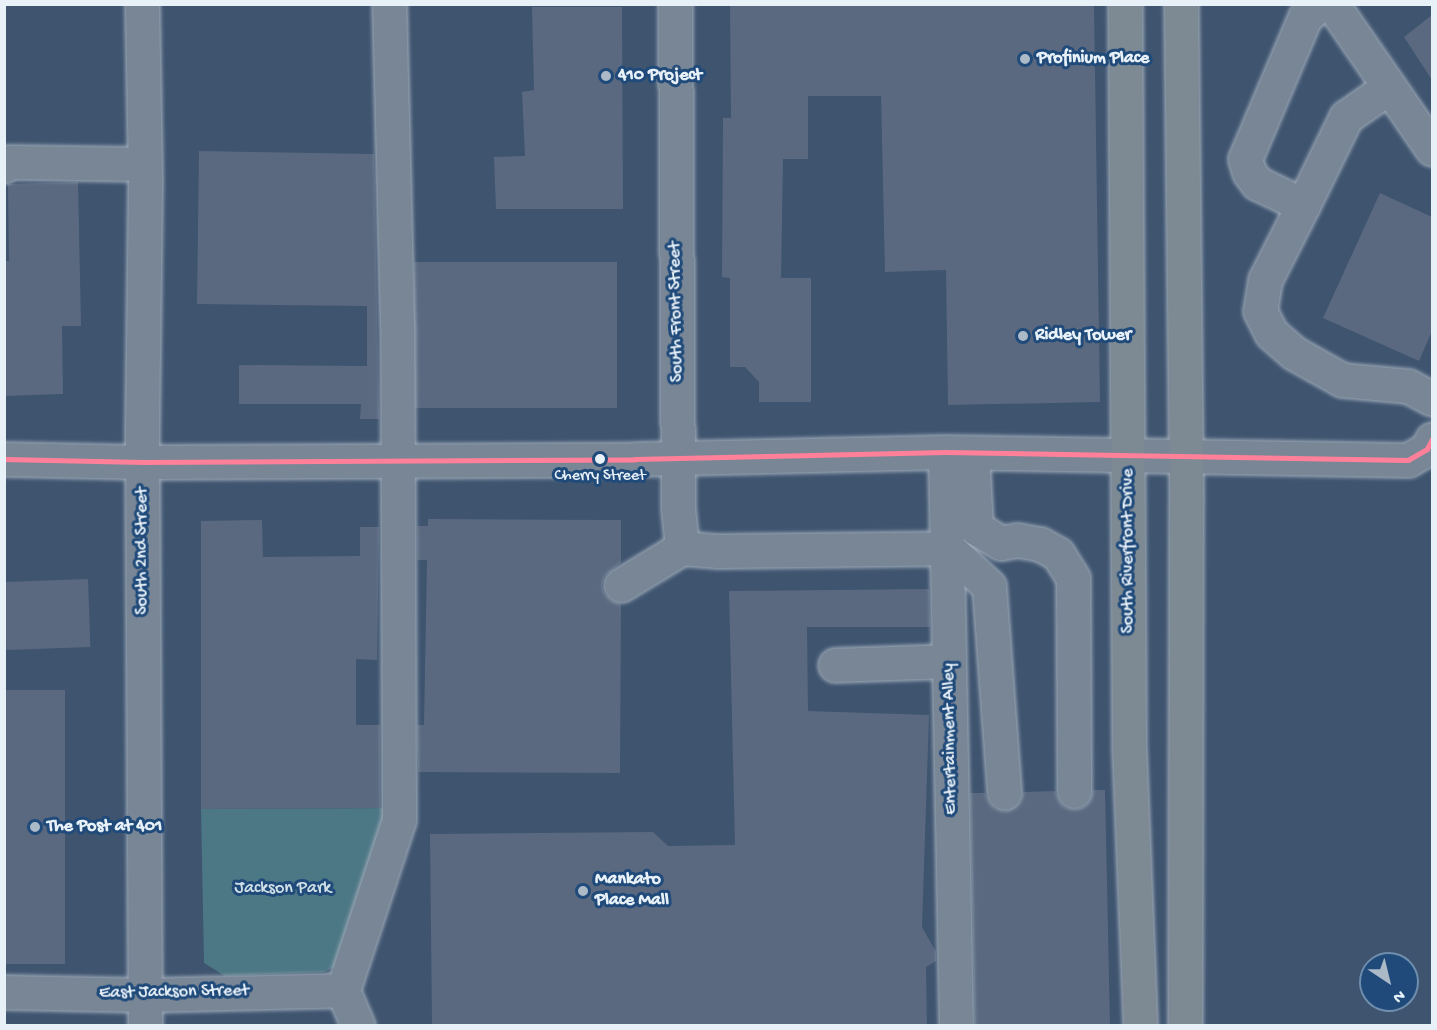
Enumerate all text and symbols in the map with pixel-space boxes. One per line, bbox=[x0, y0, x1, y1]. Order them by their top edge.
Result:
place label: Profinium Place bbox=[1037, 48, 1149, 70]
marker: Profinium Place bbox=[1018, 52, 1032, 66]
place label: 410 Project bbox=[618, 65, 702, 87]
marker: 410 Project bbox=[599, 69, 613, 83]
street label: South Front Street bbox=[665, 242, 689, 382]
place label: Ridley Tower bbox=[1035, 325, 1131, 347]
marker: Ridley Tower bbox=[1016, 329, 1030, 343]
marker: Cherry Street bbox=[594, 453, 606, 465]
place label: Cherry Street bbox=[554, 467, 646, 487]
street label: South Riverfront Drive bbox=[1118, 469, 1140, 633]
street label: South 2nd Street bbox=[132, 487, 154, 615]
street label: Entertainment Alley bbox=[939, 663, 963, 815]
place label: The Post at 401 bbox=[47, 816, 162, 838]
marker: The Post at 401 bbox=[28, 820, 42, 834]
place label: Mankato Place Mall bbox=[595, 870, 669, 912]
park label: Jackson Park bbox=[235, 878, 331, 900]
marker: Mankato Place Mall bbox=[576, 884, 590, 898]
north arrow bbox=[1359, 952, 1419, 1012]
street label: East Jackson Street bbox=[99, 981, 249, 1005]
text: N bbox=[1389, 985, 1408, 1006]

